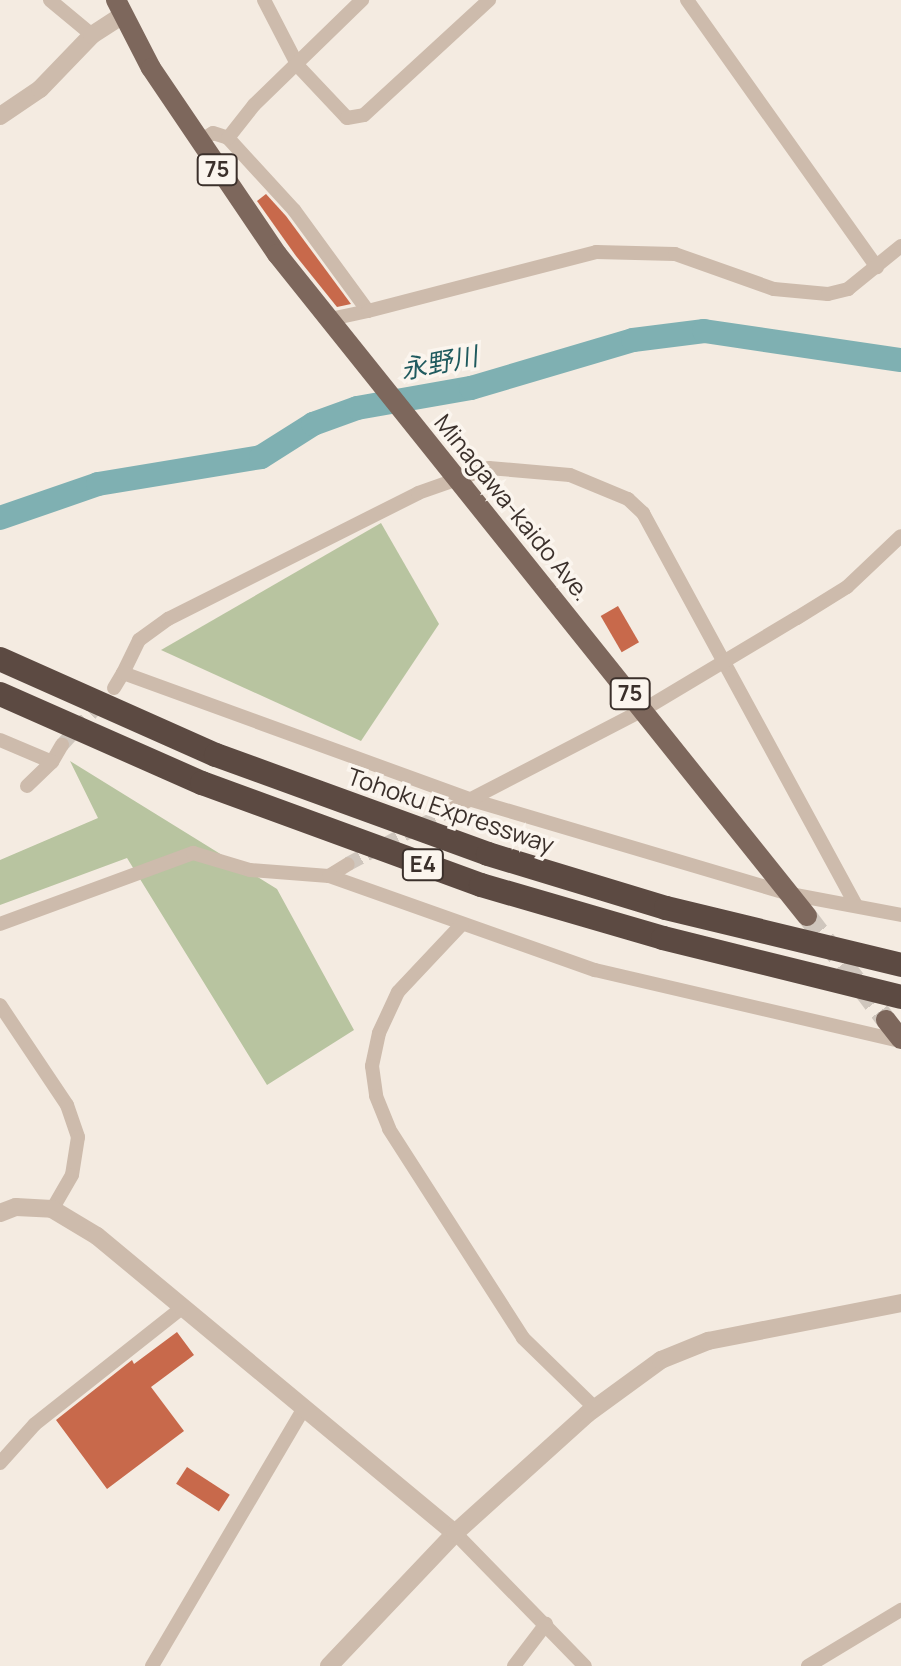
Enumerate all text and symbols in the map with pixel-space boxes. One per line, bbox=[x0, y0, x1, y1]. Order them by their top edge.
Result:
road number: 75 bbox=[195, 152, 239, 188]
water label: 永野川 bbox=[398, 340, 480, 386]
street label: Minagawa-kaido Ave. bbox=[429, 408, 597, 606]
road number: 75 bbox=[608, 676, 652, 712]
street label: Tohoku Expressway bbox=[344, 761, 558, 859]
road number: E4 bbox=[401, 847, 445, 883]

